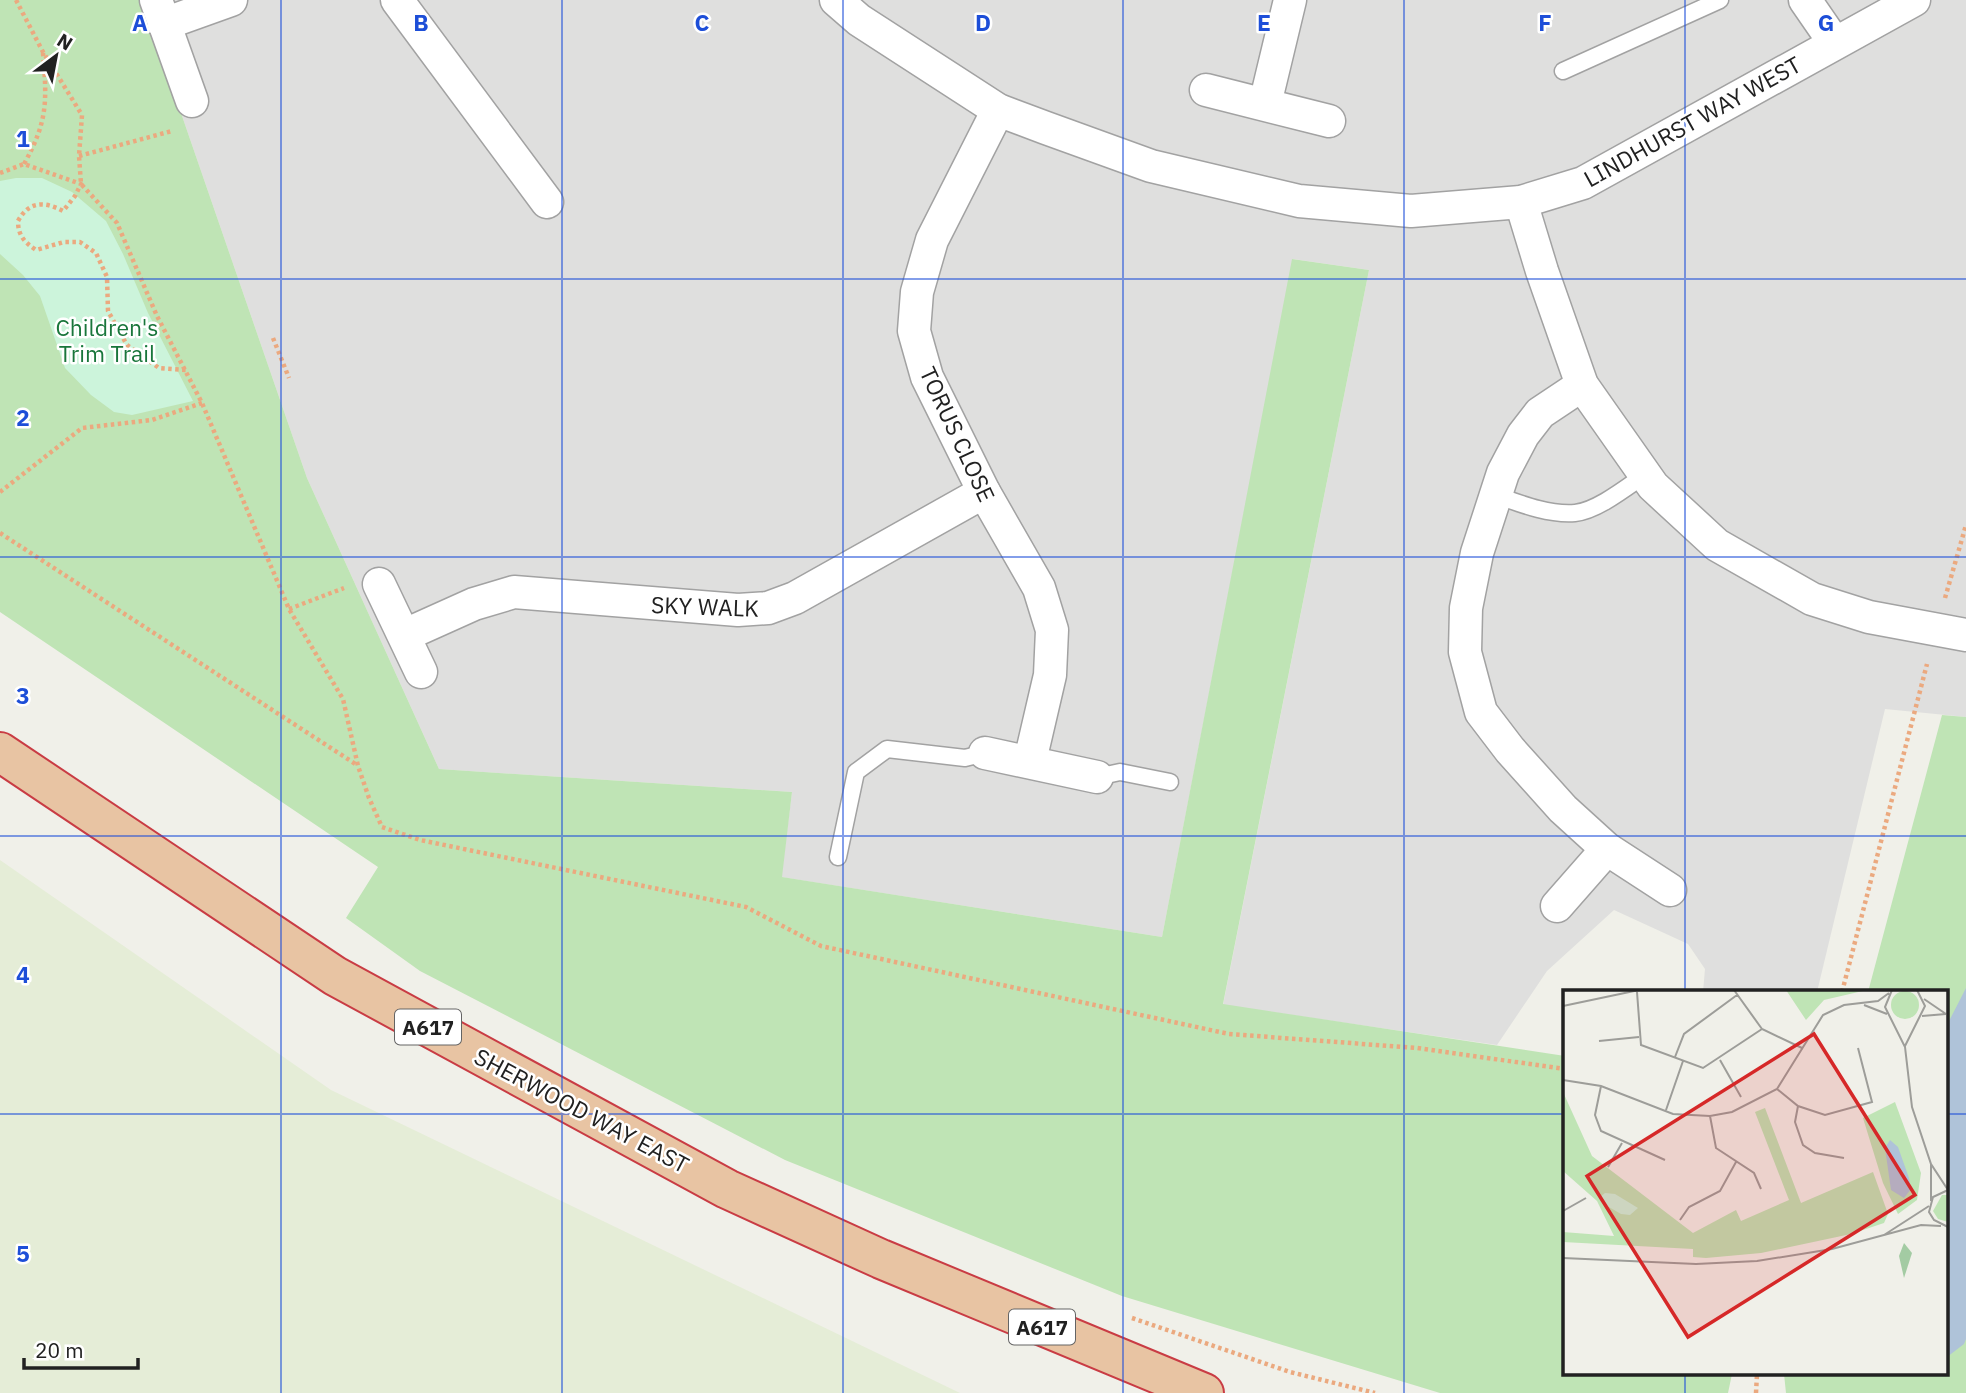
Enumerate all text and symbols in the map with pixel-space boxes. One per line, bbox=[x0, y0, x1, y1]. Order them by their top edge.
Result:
text: A bbox=[132, 7, 148, 37]
text: B bbox=[413, 7, 429, 37]
text: C bbox=[695, 7, 710, 37]
text: D bbox=[975, 7, 991, 37]
text: E bbox=[1257, 7, 1271, 37]
text: F bbox=[1538, 7, 1552, 37]
text: G bbox=[1818, 7, 1834, 37]
north arrow bbox=[21, 21, 91, 91]
text: N bbox=[53, 28, 77, 55]
street label: LINDHURST WAY WEST bbox=[1578, 49, 1806, 193]
text: 1 bbox=[16, 123, 30, 153]
park label: Children's Trim Trail bbox=[55, 312, 159, 368]
street label: TORUS CLOSE bbox=[914, 362, 1002, 506]
text: 2 bbox=[16, 402, 30, 432]
street label: SKY WALK bbox=[651, 589, 760, 623]
text: 3 bbox=[16, 680, 30, 710]
text: 4 bbox=[16, 959, 30, 989]
inset map bbox=[1563, 990, 1948, 1376]
road number: A617 bbox=[395, 1010, 461, 1044]
street label: SHERWOOD WAY EAST bbox=[470, 1041, 694, 1179]
text: 5 bbox=[16, 1238, 30, 1268]
road number: A617 bbox=[1009, 1310, 1075, 1344]
scale bar bbox=[24, 1326, 138, 1370]
text: 20 m bbox=[35, 1336, 84, 1364]

